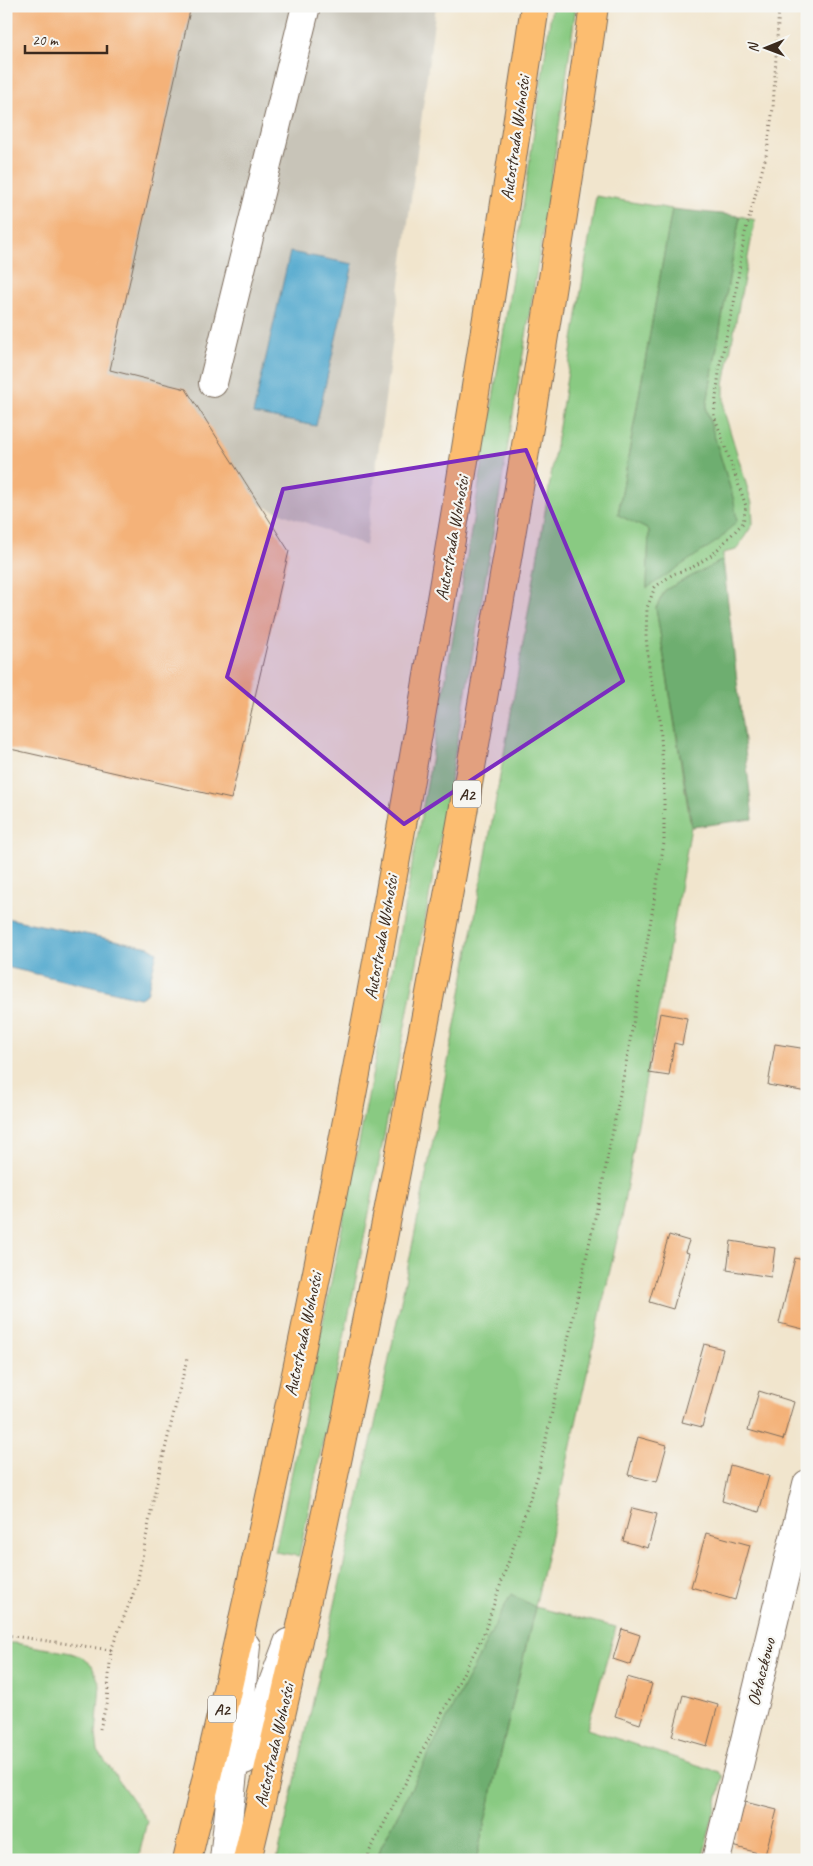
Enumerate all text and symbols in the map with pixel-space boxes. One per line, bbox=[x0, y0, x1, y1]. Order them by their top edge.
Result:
scale bar bbox=[25, 22, 108, 54]
north arrow bbox=[740, 22, 790, 72]
text: 20 m bbox=[32, 31, 59, 50]
text: N bbox=[745, 41, 762, 53]
street label: Autostrada Wolności bbox=[495, 72, 535, 202]
street label: Autostrada Wolności bbox=[430, 472, 474, 602]
road number: A2 bbox=[453, 781, 481, 808]
street label: Autostrada Wolności bbox=[359, 871, 403, 1001]
street label: Autostrada Wolności bbox=[279, 1268, 327, 1398]
street label: Obłaczkowo bbox=[742, 1634, 780, 1708]
street label: Autostrada Wolności bbox=[249, 1679, 299, 1809]
road number: A2 bbox=[208, 1696, 236, 1722]

